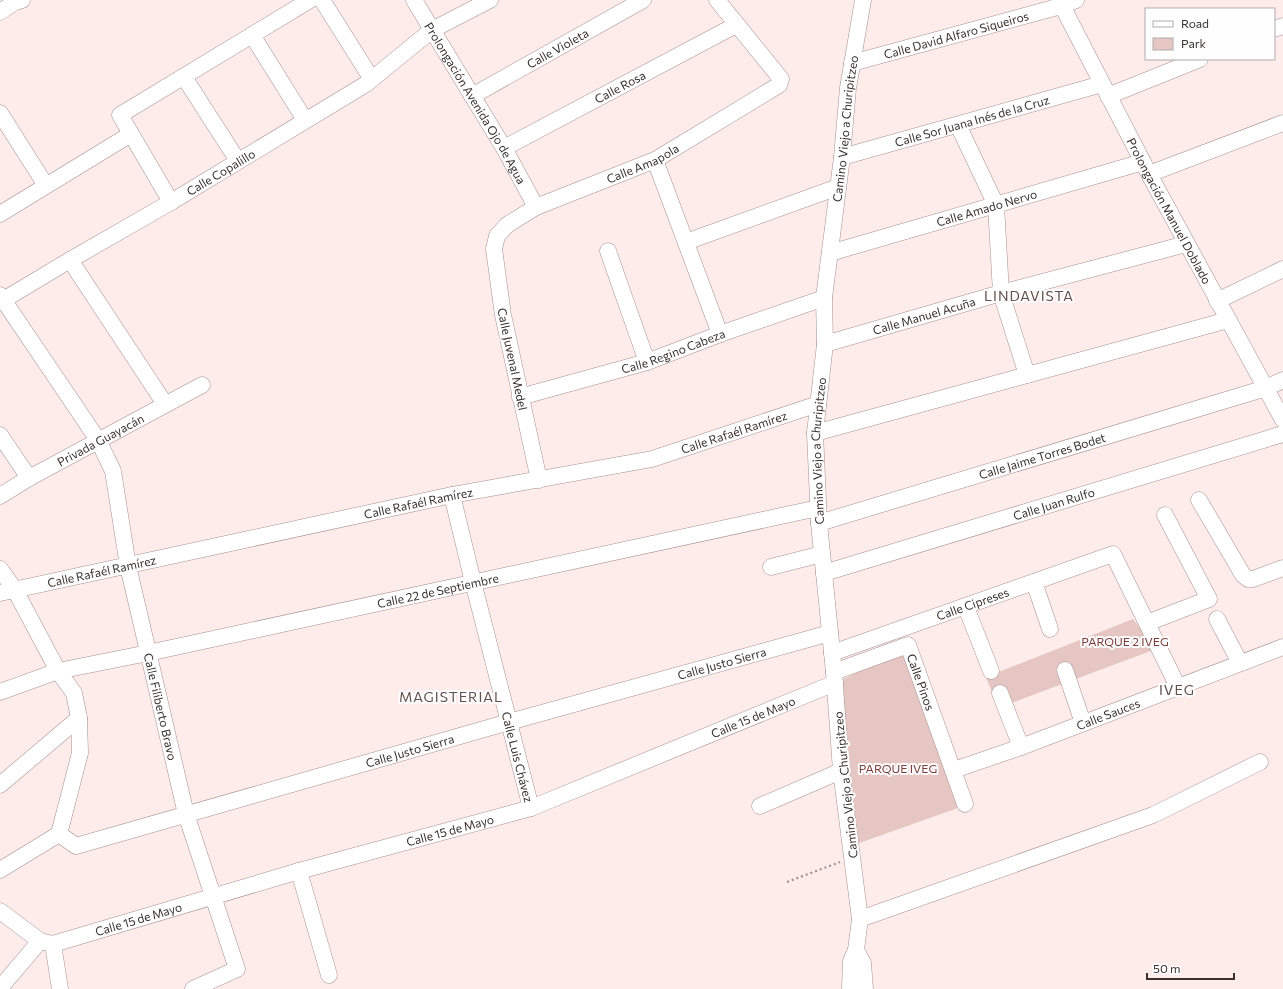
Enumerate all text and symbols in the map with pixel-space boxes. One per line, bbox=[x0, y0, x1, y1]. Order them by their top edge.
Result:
street label: Calle David Alfaro Siqueiros bbox=[882, 8, 1030, 61]
legend bbox=[1145, 8, 1275, 60]
text: Road bbox=[1181, 16, 1209, 30]
street label: Prolongación Avenida Ojo de Agua bbox=[422, 20, 529, 186]
street label: Calle Violeta bbox=[524, 25, 591, 71]
text: Park bbox=[1181, 36, 1207, 50]
street label: Camino Viejo a Churipitzeo bbox=[829, 54, 860, 203]
street label: Calle Rosa bbox=[592, 67, 648, 106]
street label: Calle Sor Juana Inés de la Cruz bbox=[893, 92, 1051, 149]
street label: Prolongación Manuel Doblado bbox=[1124, 135, 1215, 286]
street label: Calle Amapola bbox=[604, 140, 681, 186]
street label: Calle Copalillo bbox=[184, 146, 257, 198]
street label: Calle Amado Nervo bbox=[935, 186, 1038, 229]
district label: LINDAVISTA bbox=[984, 287, 1074, 304]
street label: Calle Manuel Acuña bbox=[871, 294, 977, 337]
street label: Calle Juvenal Medel bbox=[494, 307, 531, 412]
street label: Calle Regino Cabeza bbox=[620, 326, 727, 376]
street label: Camino Viejo a Churipitzeo bbox=[808, 376, 828, 525]
street label: Calle Rafaél Ramírez bbox=[679, 408, 789, 456]
street label: Privada Guayacán bbox=[54, 411, 146, 469]
street label: Calle Jaime Torres Bodet bbox=[977, 430, 1107, 481]
street label: Calle Rafaél Ramírez bbox=[363, 484, 474, 521]
street label: Calle Juan Rulfo bbox=[1011, 485, 1096, 522]
street label: Calle Rafaél Ramírez bbox=[46, 552, 157, 590]
street label: Calle 22 de Septiembre bbox=[376, 570, 500, 610]
street label: Calle Cipreses bbox=[934, 584, 1011, 623]
park label: PARQUE 2 IVEG bbox=[1081, 634, 1169, 648]
street label: Calle Justo Sierra bbox=[676, 644, 768, 682]
street label: Calle Filiberto Bravo bbox=[142, 652, 180, 762]
street label: Calle Pinos bbox=[905, 652, 938, 712]
district label: IVEG bbox=[1159, 681, 1195, 698]
district label: MAGISTERIAL bbox=[399, 688, 503, 705]
street label: Calle 15 de Mayo bbox=[709, 693, 797, 740]
street label: Calle Sauces bbox=[1074, 695, 1142, 732]
street label: Calle Luis Chávez bbox=[500, 710, 536, 804]
street label: Camino Viejo a Churipitzeo bbox=[830, 711, 860, 859]
street label: Calle Justo Sierra bbox=[364, 731, 456, 770]
park label: PARQUE IVEG bbox=[859, 761, 937, 775]
street label: Calle 15 de Mayo bbox=[405, 811, 495, 849]
street label: Calle 15 de Mayo bbox=[93, 899, 183, 938]
scale bar bbox=[1147, 955, 1234, 981]
text: 50 m bbox=[1153, 961, 1181, 975]

